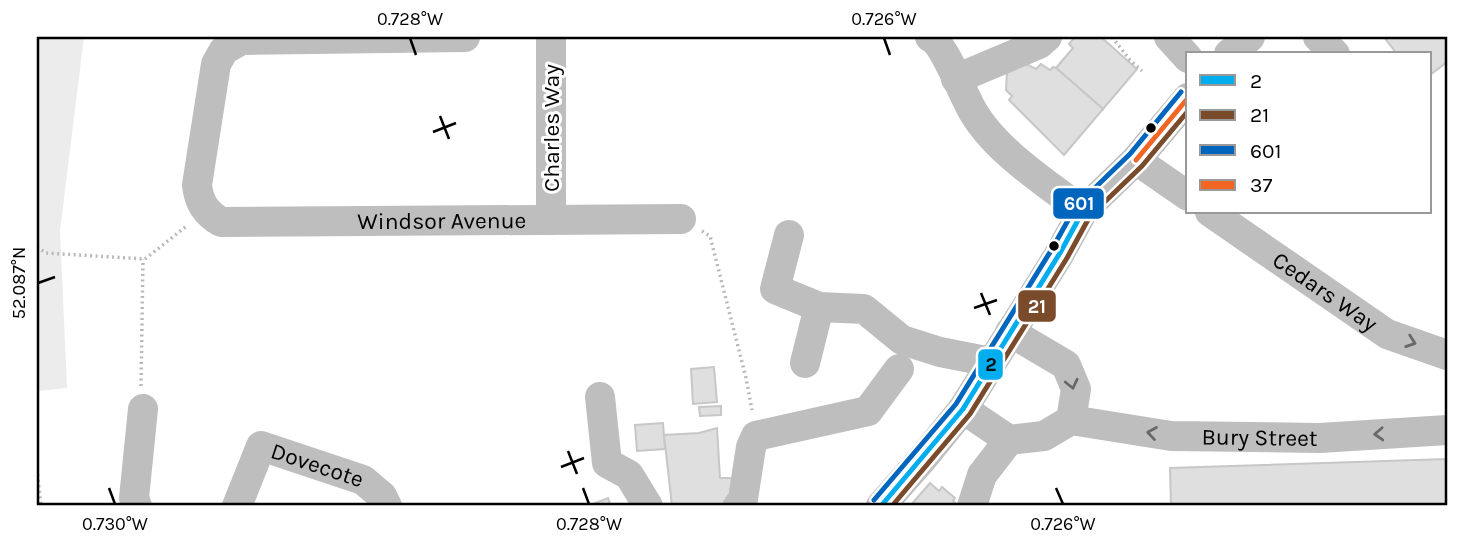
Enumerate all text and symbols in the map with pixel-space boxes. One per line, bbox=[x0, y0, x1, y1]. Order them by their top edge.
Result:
text: 0.728°W bbox=[377, 8, 443, 30]
text: 0.726°W bbox=[851, 8, 917, 30]
legend bbox=[1186, 52, 1432, 214]
street label: Charles Way bbox=[538, 64, 565, 192]
text: 2 bbox=[1250, 69, 1262, 93]
text: 21 bbox=[1250, 103, 1269, 127]
unlabelled marker bbox=[1144, 121, 1158, 135]
text: 601 bbox=[1250, 139, 1281, 163]
text: 37 bbox=[1250, 173, 1272, 197]
line badge: 601 bbox=[1052, 187, 1105, 220]
text: 601 bbox=[1064, 193, 1094, 215]
street label: Windsor Avenue bbox=[357, 207, 526, 235]
unlabelled marker bbox=[1047, 239, 1061, 253]
street label: Cedars Way bbox=[1267, 246, 1383, 338]
text: 52.087°N bbox=[8, 247, 30, 319]
line badge: 21 bbox=[1017, 289, 1057, 323]
text: 21 bbox=[1028, 296, 1046, 318]
one-way arrow bbox=[1404, 334, 1416, 348]
line badge: 2 bbox=[977, 348, 1004, 381]
text: 2 bbox=[985, 354, 997, 376]
one-way arrow bbox=[1064, 377, 1078, 389]
street label: Bury Street bbox=[1201, 423, 1318, 452]
one-way arrow bbox=[1146, 426, 1158, 441]
one-way arrow bbox=[1373, 427, 1384, 442]
street label: Dovecote bbox=[267, 437, 367, 493]
text: 0.730°W bbox=[82, 513, 148, 535]
text: 0.728°W bbox=[556, 513, 622, 535]
text: 0.726°W bbox=[1030, 513, 1096, 535]

